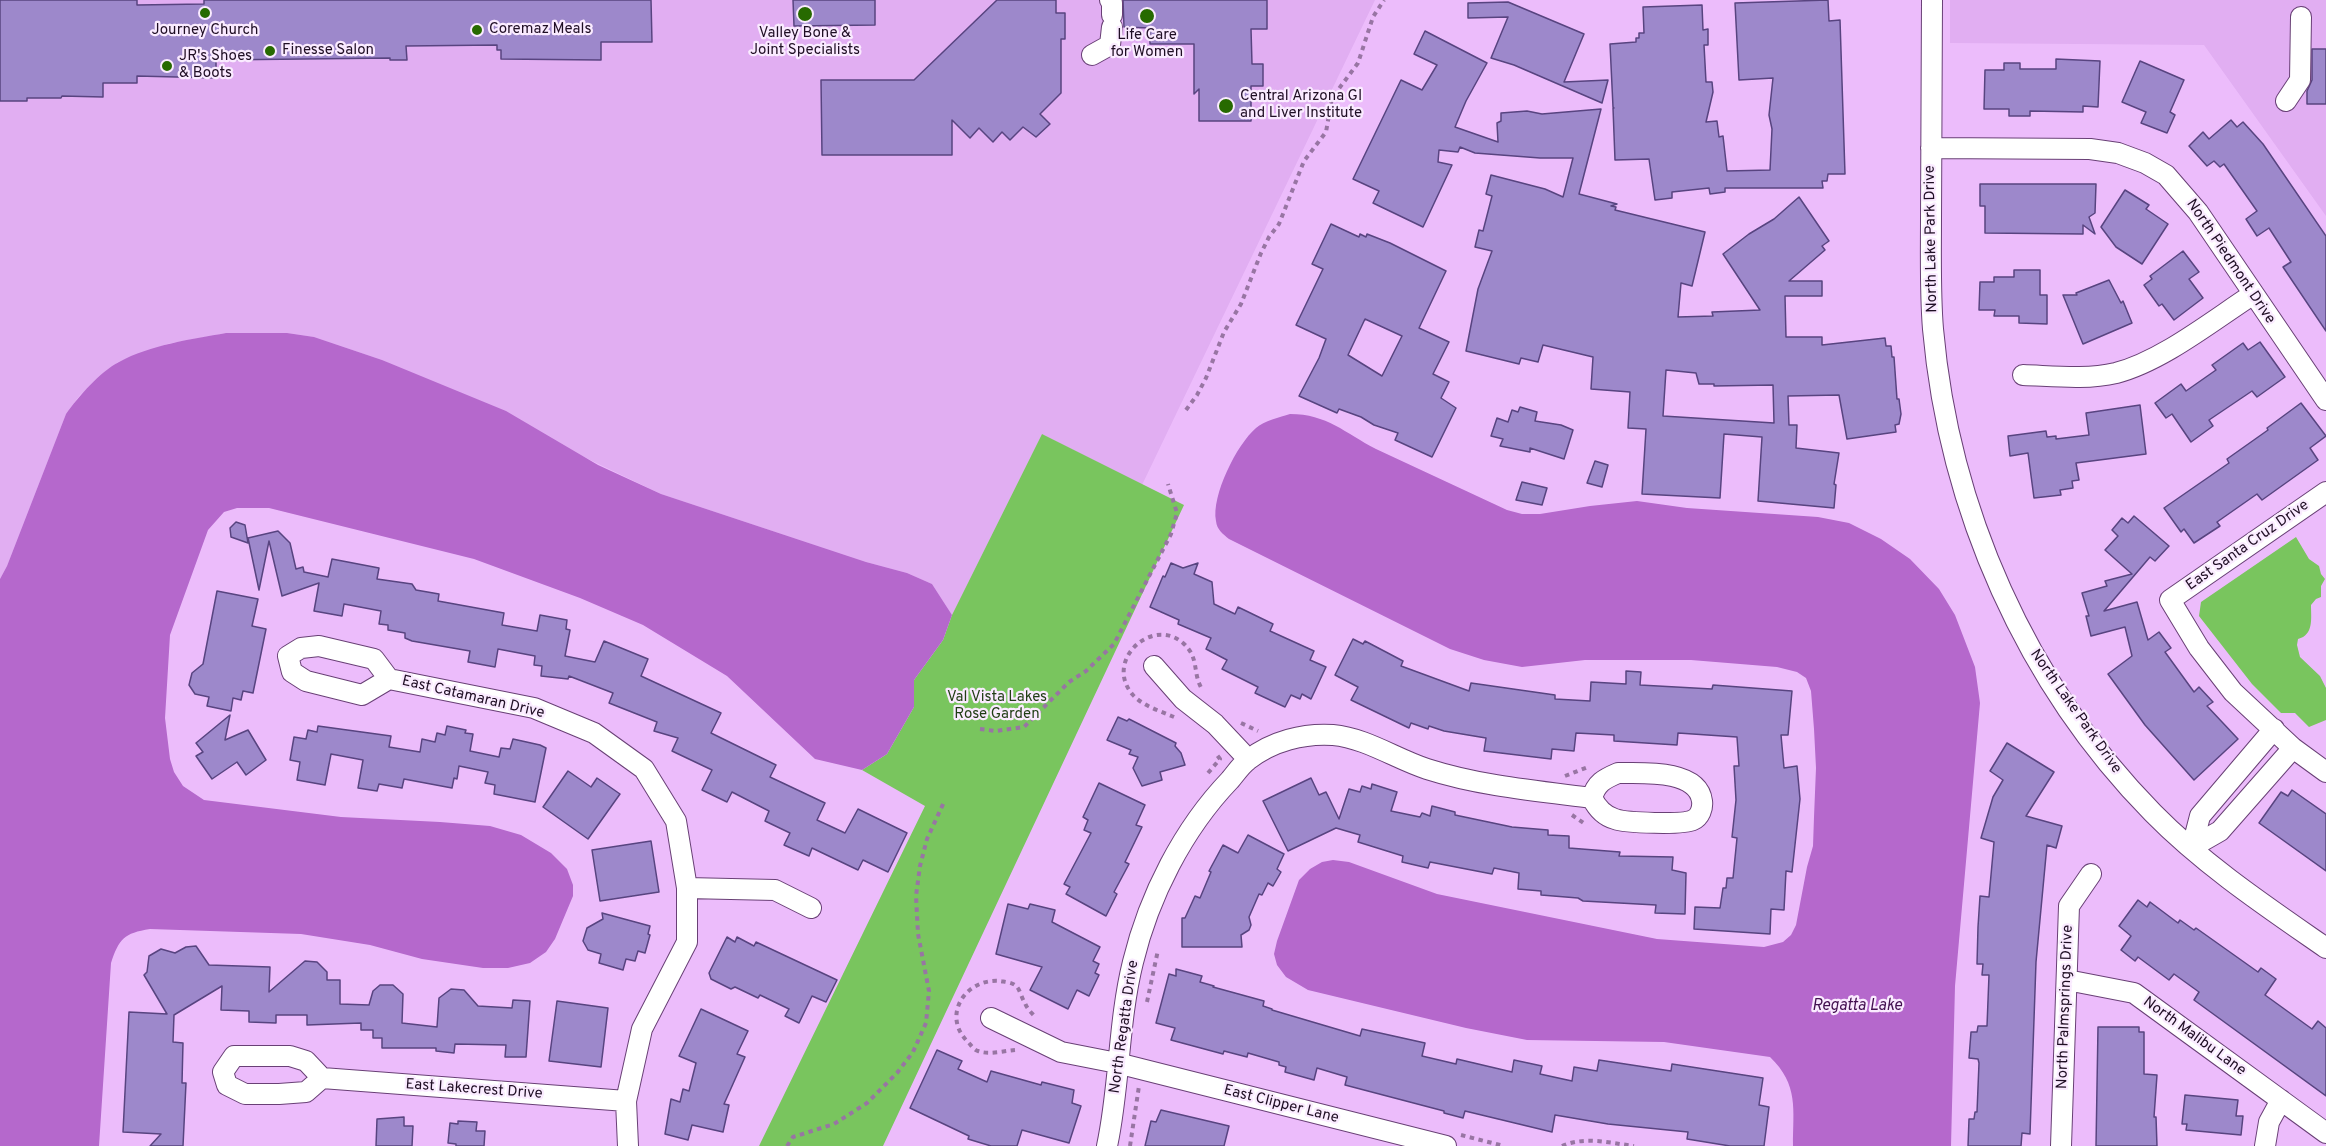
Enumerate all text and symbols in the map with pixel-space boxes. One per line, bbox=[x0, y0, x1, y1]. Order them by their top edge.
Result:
marker: Valley Bone & Joint Specialists bbox=[796, 5, 814, 23]
marker: Journey Church bbox=[198, 6, 212, 20]
marker: Life Care for Women bbox=[1138, 7, 1156, 25]
place label: Coremaz Meals bbox=[489, 21, 591, 39]
place label: Journey Church bbox=[152, 22, 258, 40]
marker: Coremaz Meals bbox=[470, 23, 484, 37]
place label: Valley Bone & Joint Specialists bbox=[750, 25, 860, 60]
place label: Life Care for Women bbox=[1111, 27, 1183, 62]
place label: Finesse Salon bbox=[282, 42, 374, 60]
marker: Finesse Salon bbox=[263, 44, 277, 58]
place label: JR's Shoes & Boots bbox=[179, 48, 252, 83]
marker: JR's Shoes & Boots bbox=[160, 59, 174, 73]
place label: Central Arizona GI and Liver Institute bbox=[1240, 88, 1362, 123]
marker: Central Arizona GI and Liver Institute bbox=[1217, 97, 1235, 115]
street label: North Lake Park Drive bbox=[1922, 165, 1942, 313]
street label: North Piedmont Drive bbox=[2182, 196, 2278, 328]
street label: East Santa Cruz Drive bbox=[2183, 497, 2313, 595]
street label: North Lake Park Drive bbox=[2025, 646, 2125, 778]
street label: East Catamaran Drive bbox=[400, 673, 546, 723]
park label: Val Vista Lakes Rose Garden bbox=[947, 689, 1047, 724]
street label: North Palmsprings Drive bbox=[2054, 925, 2078, 1089]
street label: North Regatta Drive bbox=[1107, 959, 1143, 1095]
street label: North Malibu Lane bbox=[2139, 994, 2249, 1080]
water label: Regatta Lake bbox=[1812, 997, 1902, 1017]
street label: East Lakecrest Drive bbox=[405, 1076, 543, 1104]
street label: East Clipper Lane bbox=[1221, 1082, 1341, 1128]

